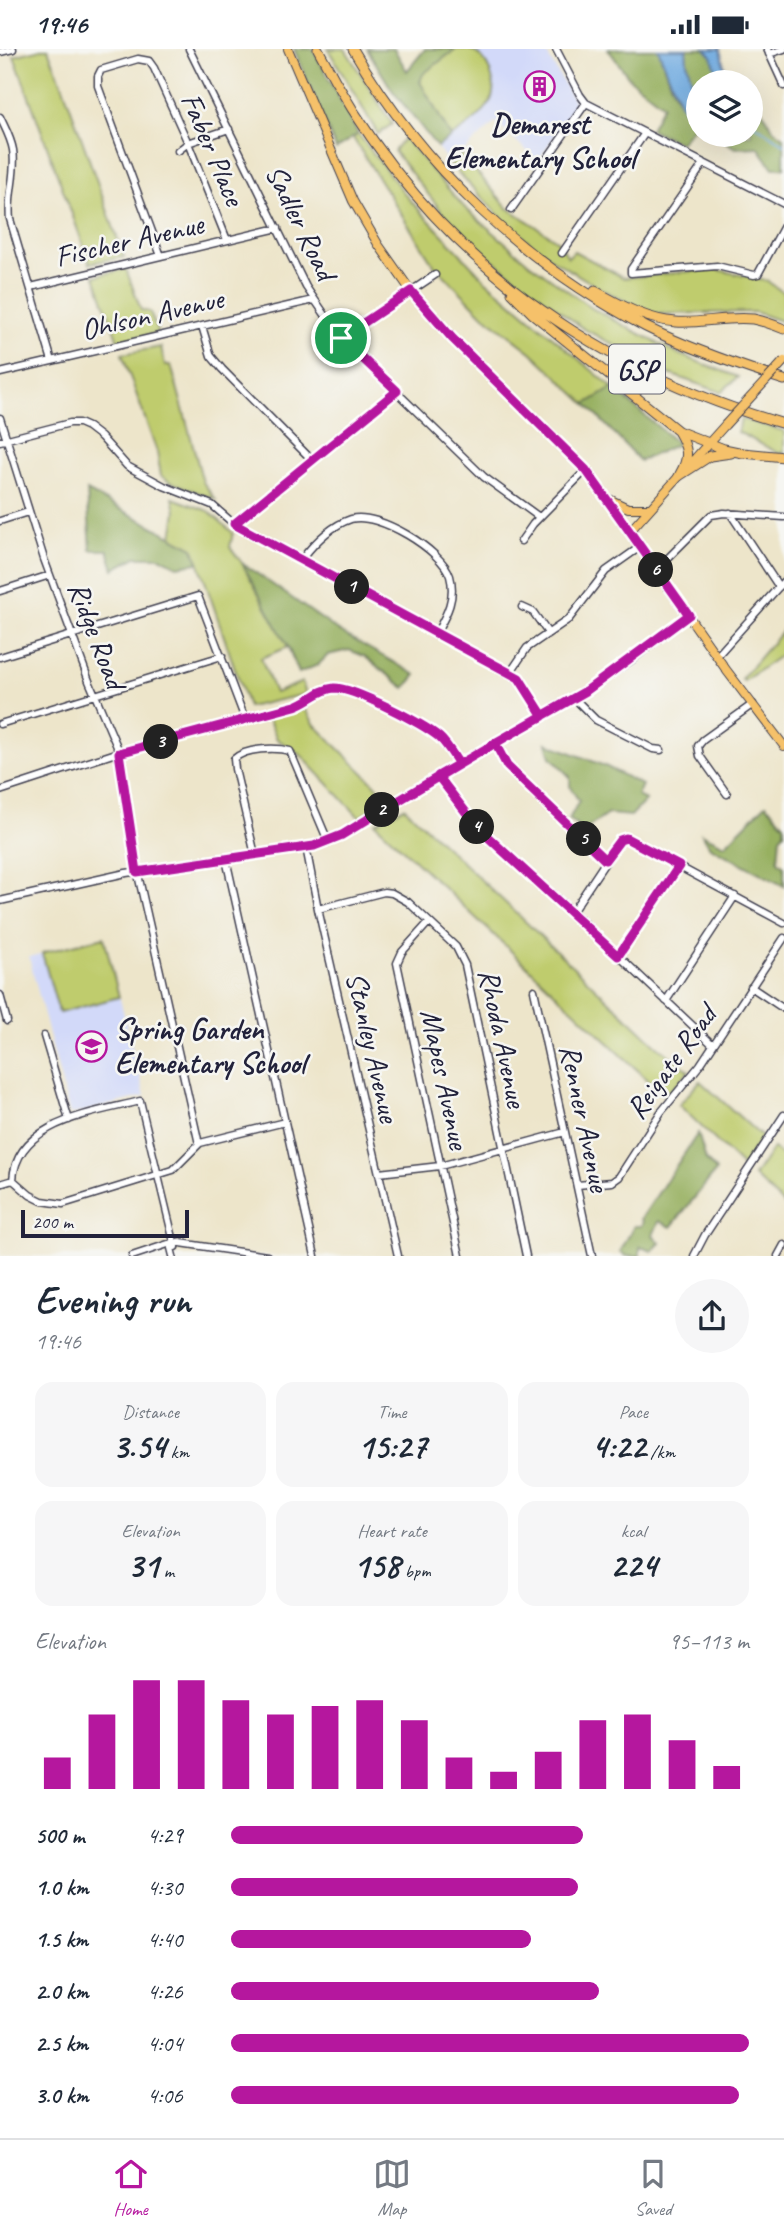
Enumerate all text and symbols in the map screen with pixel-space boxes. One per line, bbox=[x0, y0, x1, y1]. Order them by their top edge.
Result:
text: 19:46 bbox=[35, 8, 87, 41]
building icon: Demarest Elementary School bbox=[523, 69, 557, 103]
map controls bbox=[686, 70, 763, 147]
button: layers bbox=[686, 70, 763, 147]
street label: Faber Place bbox=[172, 87, 255, 213]
place label: Demarest Elementary School bbox=[445, 105, 641, 177]
street label: Sadler Road bbox=[257, 158, 347, 290]
street label: Fischer Avenue bbox=[51, 204, 209, 275]
street label: Ohlson Avenue bbox=[77, 279, 229, 349]
pin bbox=[311, 308, 371, 368]
icon: arrive bbox=[322, 319, 360, 357]
road number: GSP bbox=[609, 345, 665, 393]
pin: 6 bbox=[638, 553, 674, 587]
text: 6 bbox=[651, 557, 660, 581]
pin: 1 bbox=[334, 569, 370, 605]
text: 1 bbox=[347, 574, 356, 598]
street label: Ridge Road bbox=[59, 576, 136, 698]
pin: 3 bbox=[144, 725, 178, 759]
text: 3 bbox=[156, 729, 165, 753]
pin: 2 bbox=[364, 793, 400, 827]
text: 2 bbox=[377, 797, 386, 821]
pin: 4 bbox=[460, 809, 494, 845]
text: 4 bbox=[472, 814, 481, 838]
pin: 5 bbox=[566, 821, 602, 857]
text: 5 bbox=[579, 826, 588, 850]
street label: Rhoda Avenue bbox=[470, 965, 537, 1113]
street label: Stanley Avenue bbox=[337, 968, 409, 1128]
street label: Reigate Road bbox=[617, 994, 728, 1126]
street label: Mapes Avenue bbox=[412, 1006, 479, 1155]
place label: Spring Garden Elementary School bbox=[115, 1010, 311, 1082]
school or university icon: Spring Garden Elementary School bbox=[75, 1029, 109, 1063]
street label: Renner Avenue bbox=[551, 1041, 620, 1197]
scale bar bbox=[21, 1207, 189, 1239]
text: 200 m bbox=[32, 1210, 73, 1234]
text: Evening run bbox=[35, 1277, 191, 1324]
button: share bbox=[675, 1279, 749, 1353]
text: 19:46 bbox=[35, 1327, 81, 1356]
text: Distance bbox=[122, 1400, 179, 1424]
text: Time bbox=[377, 1400, 407, 1424]
text: Pace bbox=[619, 1400, 648, 1424]
text: 3.54 bbox=[112, 1424, 166, 1469]
text: 15:27 bbox=[357, 1424, 427, 1469]
text: 4:22 bbox=[592, 1424, 646, 1469]
text: km bbox=[166, 1440, 189, 1464]
text: /km bbox=[646, 1440, 675, 1464]
text: Elevation bbox=[121, 1519, 180, 1543]
text: Heart rate bbox=[357, 1519, 427, 1543]
text: kcal bbox=[621, 1519, 646, 1543]
text: 31 bbox=[127, 1543, 159, 1588]
text: 158 bbox=[353, 1543, 400, 1588]
text: 224 bbox=[610, 1543, 657, 1588]
text: m bbox=[159, 1559, 174, 1583]
text: bpm bbox=[400, 1559, 431, 1583]
text: Elevation bbox=[35, 1627, 106, 1656]
text: 95–113 m bbox=[669, 1627, 749, 1656]
text: 500 m bbox=[35, 1821, 84, 1850]
text: 4:29 bbox=[147, 1821, 183, 1850]
text: 1.0 km bbox=[35, 1873, 89, 1902]
text: 4:30 bbox=[147, 1873, 183, 1902]
text: 1.5 km bbox=[35, 1925, 88, 1954]
text: 4:40 bbox=[147, 1925, 183, 1954]
text: 2.0 km bbox=[35, 1977, 89, 2006]
text: 4:26 bbox=[147, 1977, 183, 2006]
text: 2.5 km bbox=[35, 2029, 88, 2058]
text: 4:04 bbox=[147, 2029, 183, 2058]
text: 3.0 km bbox=[35, 2081, 89, 2110]
text: 4:06 bbox=[147, 2081, 183, 2110]
tab: Home bbox=[112, 2155, 150, 2221]
tab: Map bbox=[373, 2155, 411, 2221]
tab: Saved bbox=[634, 2155, 672, 2221]

